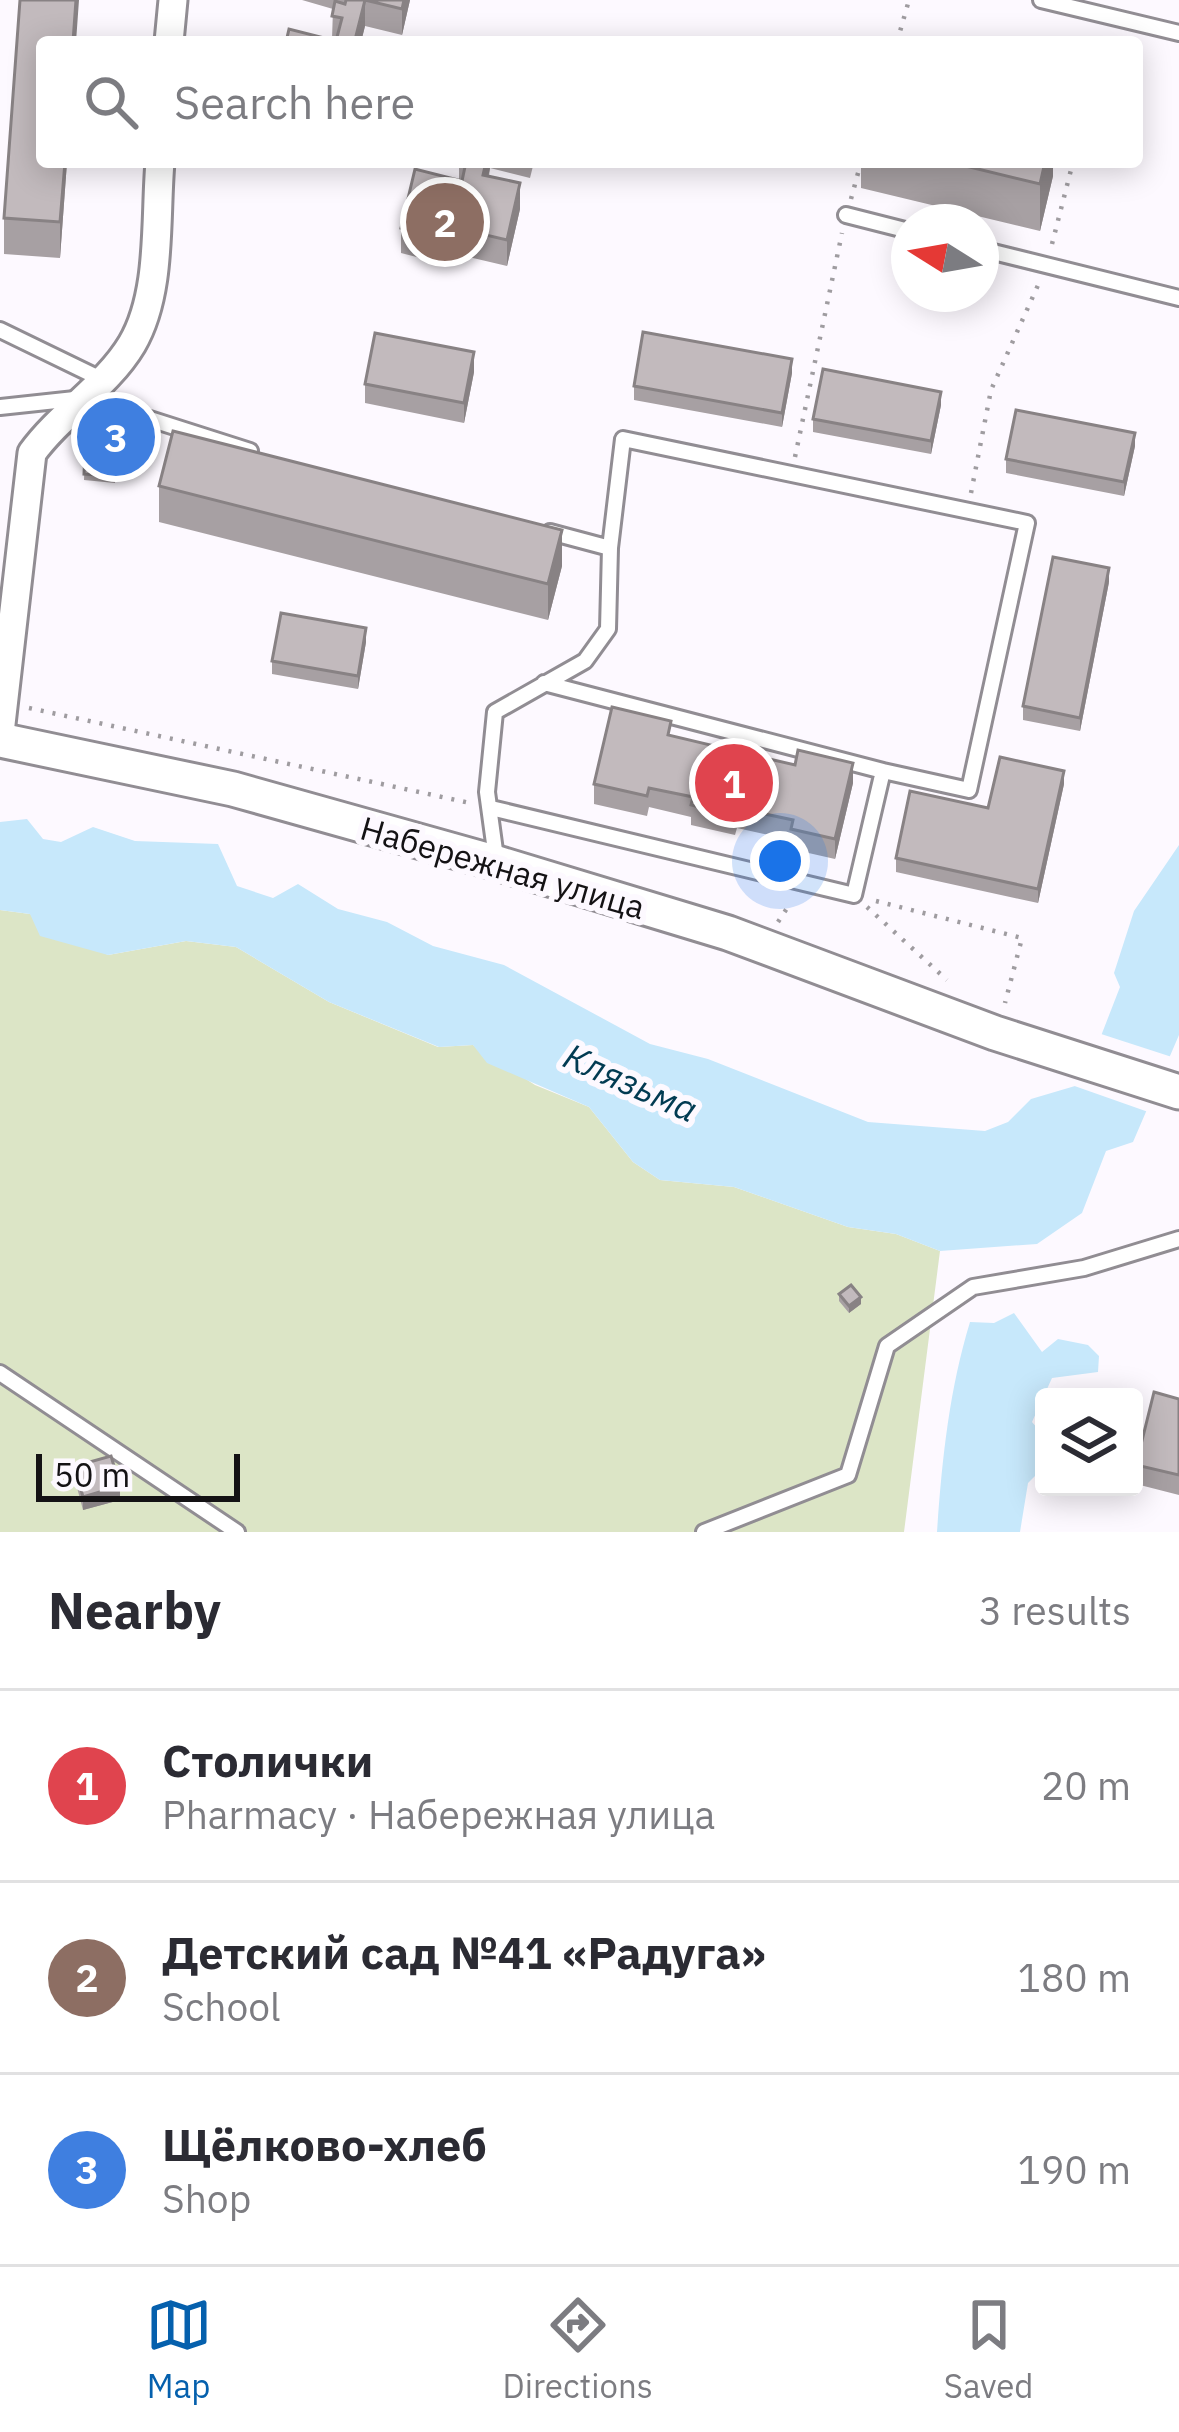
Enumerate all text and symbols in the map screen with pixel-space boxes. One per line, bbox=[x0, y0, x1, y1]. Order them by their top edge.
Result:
search box bbox=[36, 36, 1143, 168]
icon: search bbox=[78, 69, 144, 135]
text: Search here bbox=[174, 73, 415, 131]
pin: 2 bbox=[406, 177, 484, 267]
north arrow bbox=[891, 204, 999, 312]
pin: 3 bbox=[77, 392, 155, 482]
pin: 1 bbox=[695, 738, 773, 828]
street label: Набережная улица bbox=[356, 806, 650, 928]
your location bbox=[750, 831, 810, 891]
water label: Клязьма bbox=[557, 1032, 705, 1132]
map controls bbox=[1035, 1388, 1143, 1496]
button: layers bbox=[1035, 1388, 1143, 1496]
scale bar bbox=[36, 1448, 240, 1501]
text: 50 m bbox=[54, 1453, 130, 1496]
text: Nearby bbox=[48, 1577, 221, 1643]
text: 3 results bbox=[979, 1585, 1131, 1636]
text: Столички bbox=[162, 1731, 373, 1789]
text: 1 bbox=[75, 1760, 99, 1811]
text: 20 m bbox=[1041, 1760, 1131, 1811]
text: Pharmacy · Набережная улица bbox=[162, 1789, 715, 1840]
text: Детский сад №41 «Радуга» bbox=[162, 1923, 766, 1981]
text: 2 bbox=[75, 1952, 99, 2003]
text: 180 m bbox=[1018, 1952, 1131, 2003]
text: School bbox=[162, 1981, 281, 2032]
text: Щёлково-хлеб bbox=[162, 2115, 487, 2173]
text: 3 bbox=[75, 2144, 99, 2195]
text: 190 m bbox=[1018, 2144, 1131, 2195]
text: Shop bbox=[162, 2173, 251, 2224]
tab: Map bbox=[146, 2292, 212, 2407]
tab: Directions bbox=[503, 2292, 653, 2407]
tab: Saved bbox=[944, 2292, 1033, 2407]

